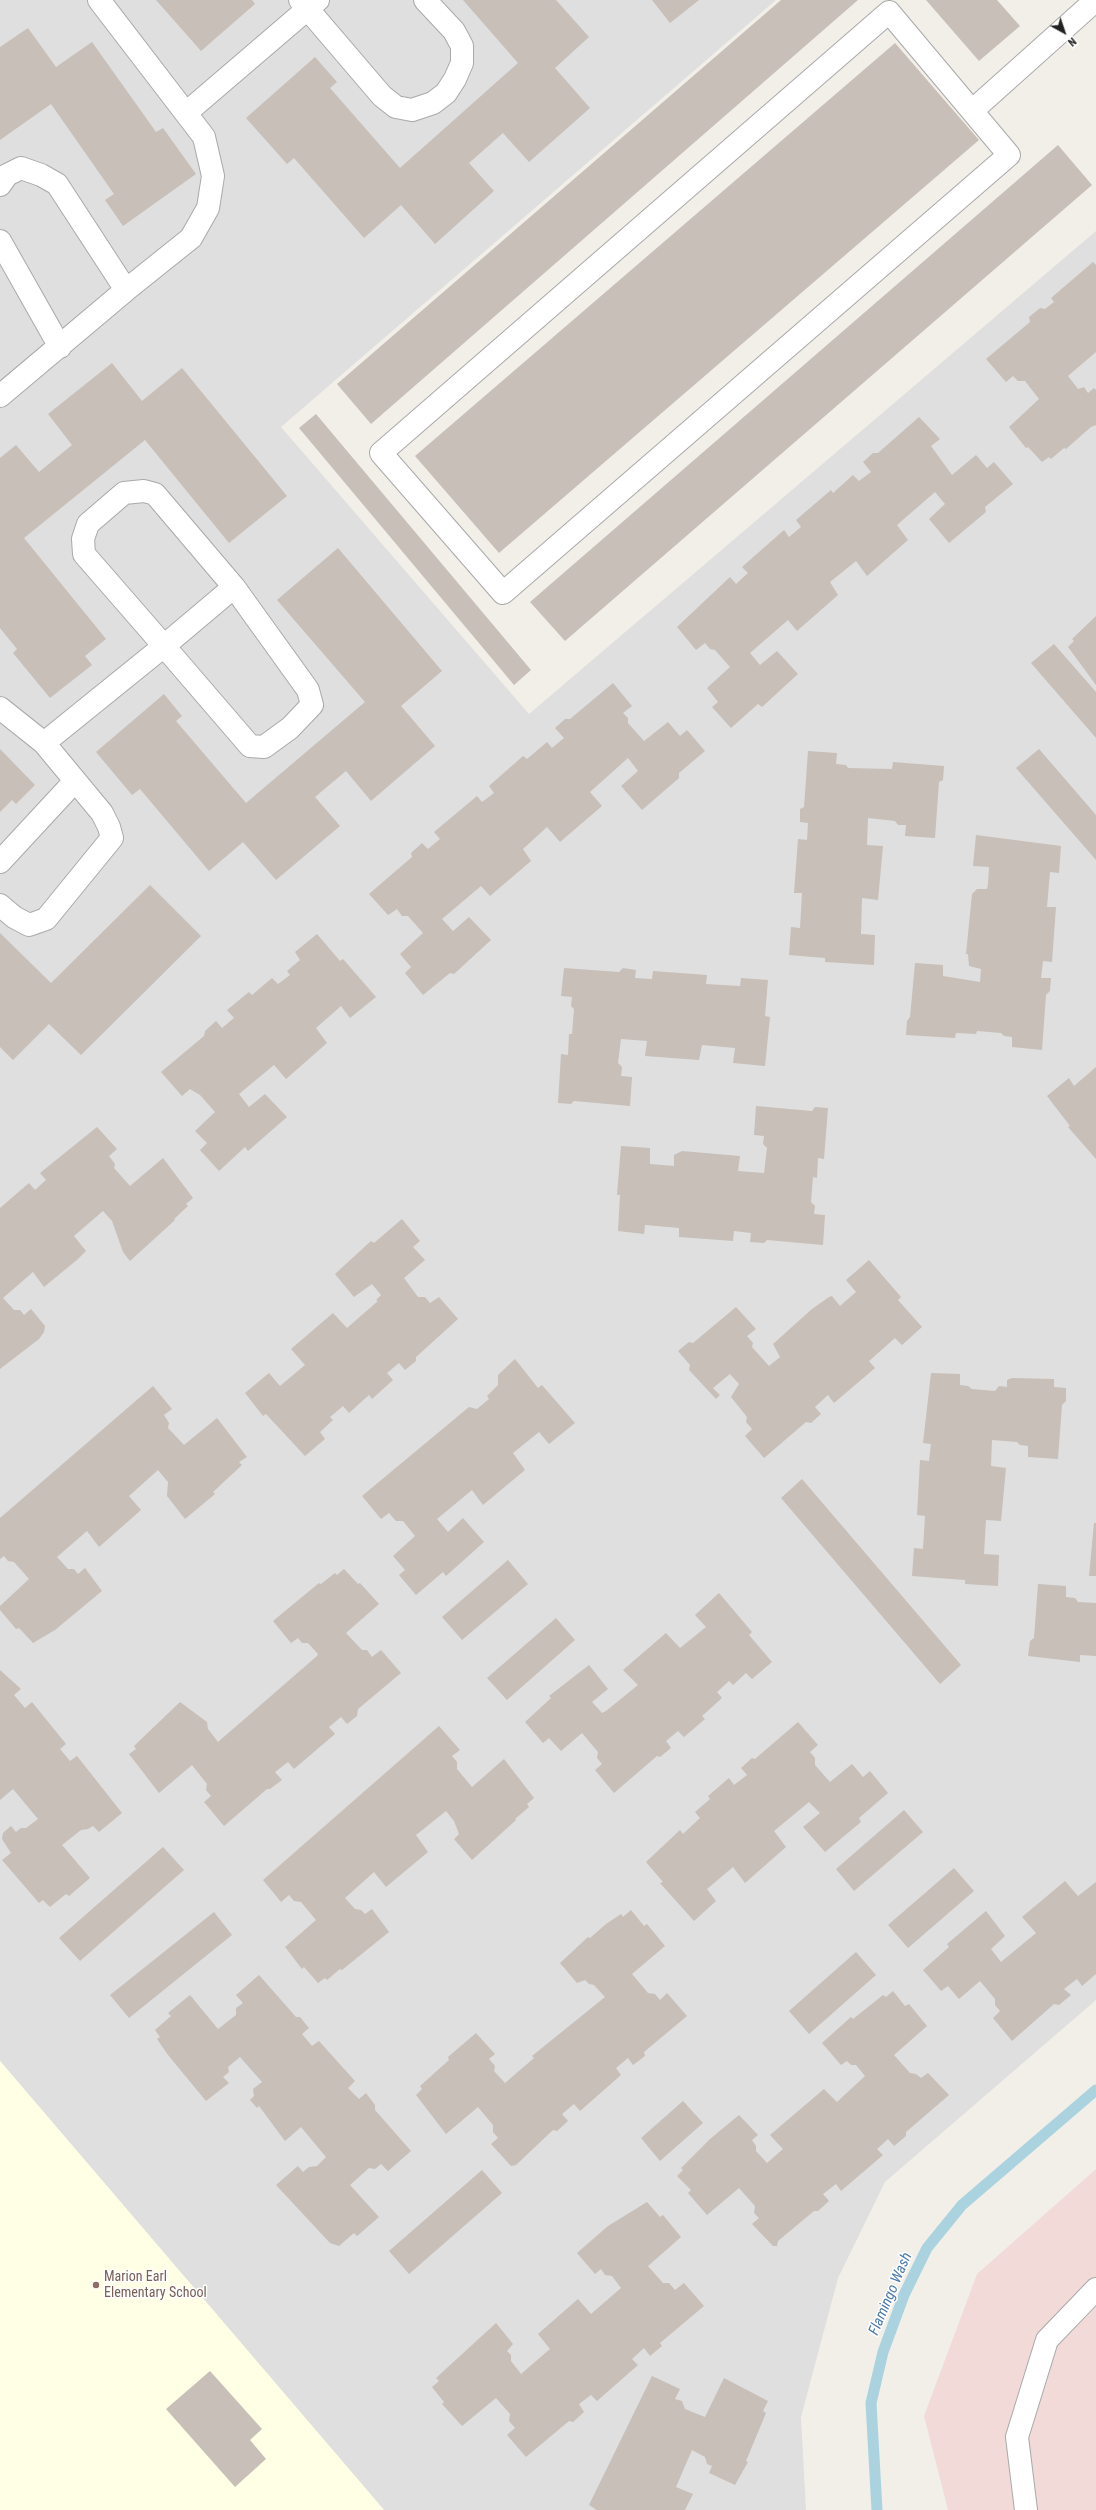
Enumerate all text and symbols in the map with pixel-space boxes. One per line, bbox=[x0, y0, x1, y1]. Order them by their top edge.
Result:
north arrow bbox=[1044, 12, 1084, 52]
text: N bbox=[1065, 34, 1079, 49]
water label: Flamingo Wash bbox=[866, 2250, 916, 2338]
place label: Marion Earl Elementary School bbox=[104, 2269, 207, 2302]
marker: Marion Earl Elementary School bbox=[91, 2280, 101, 2290]

